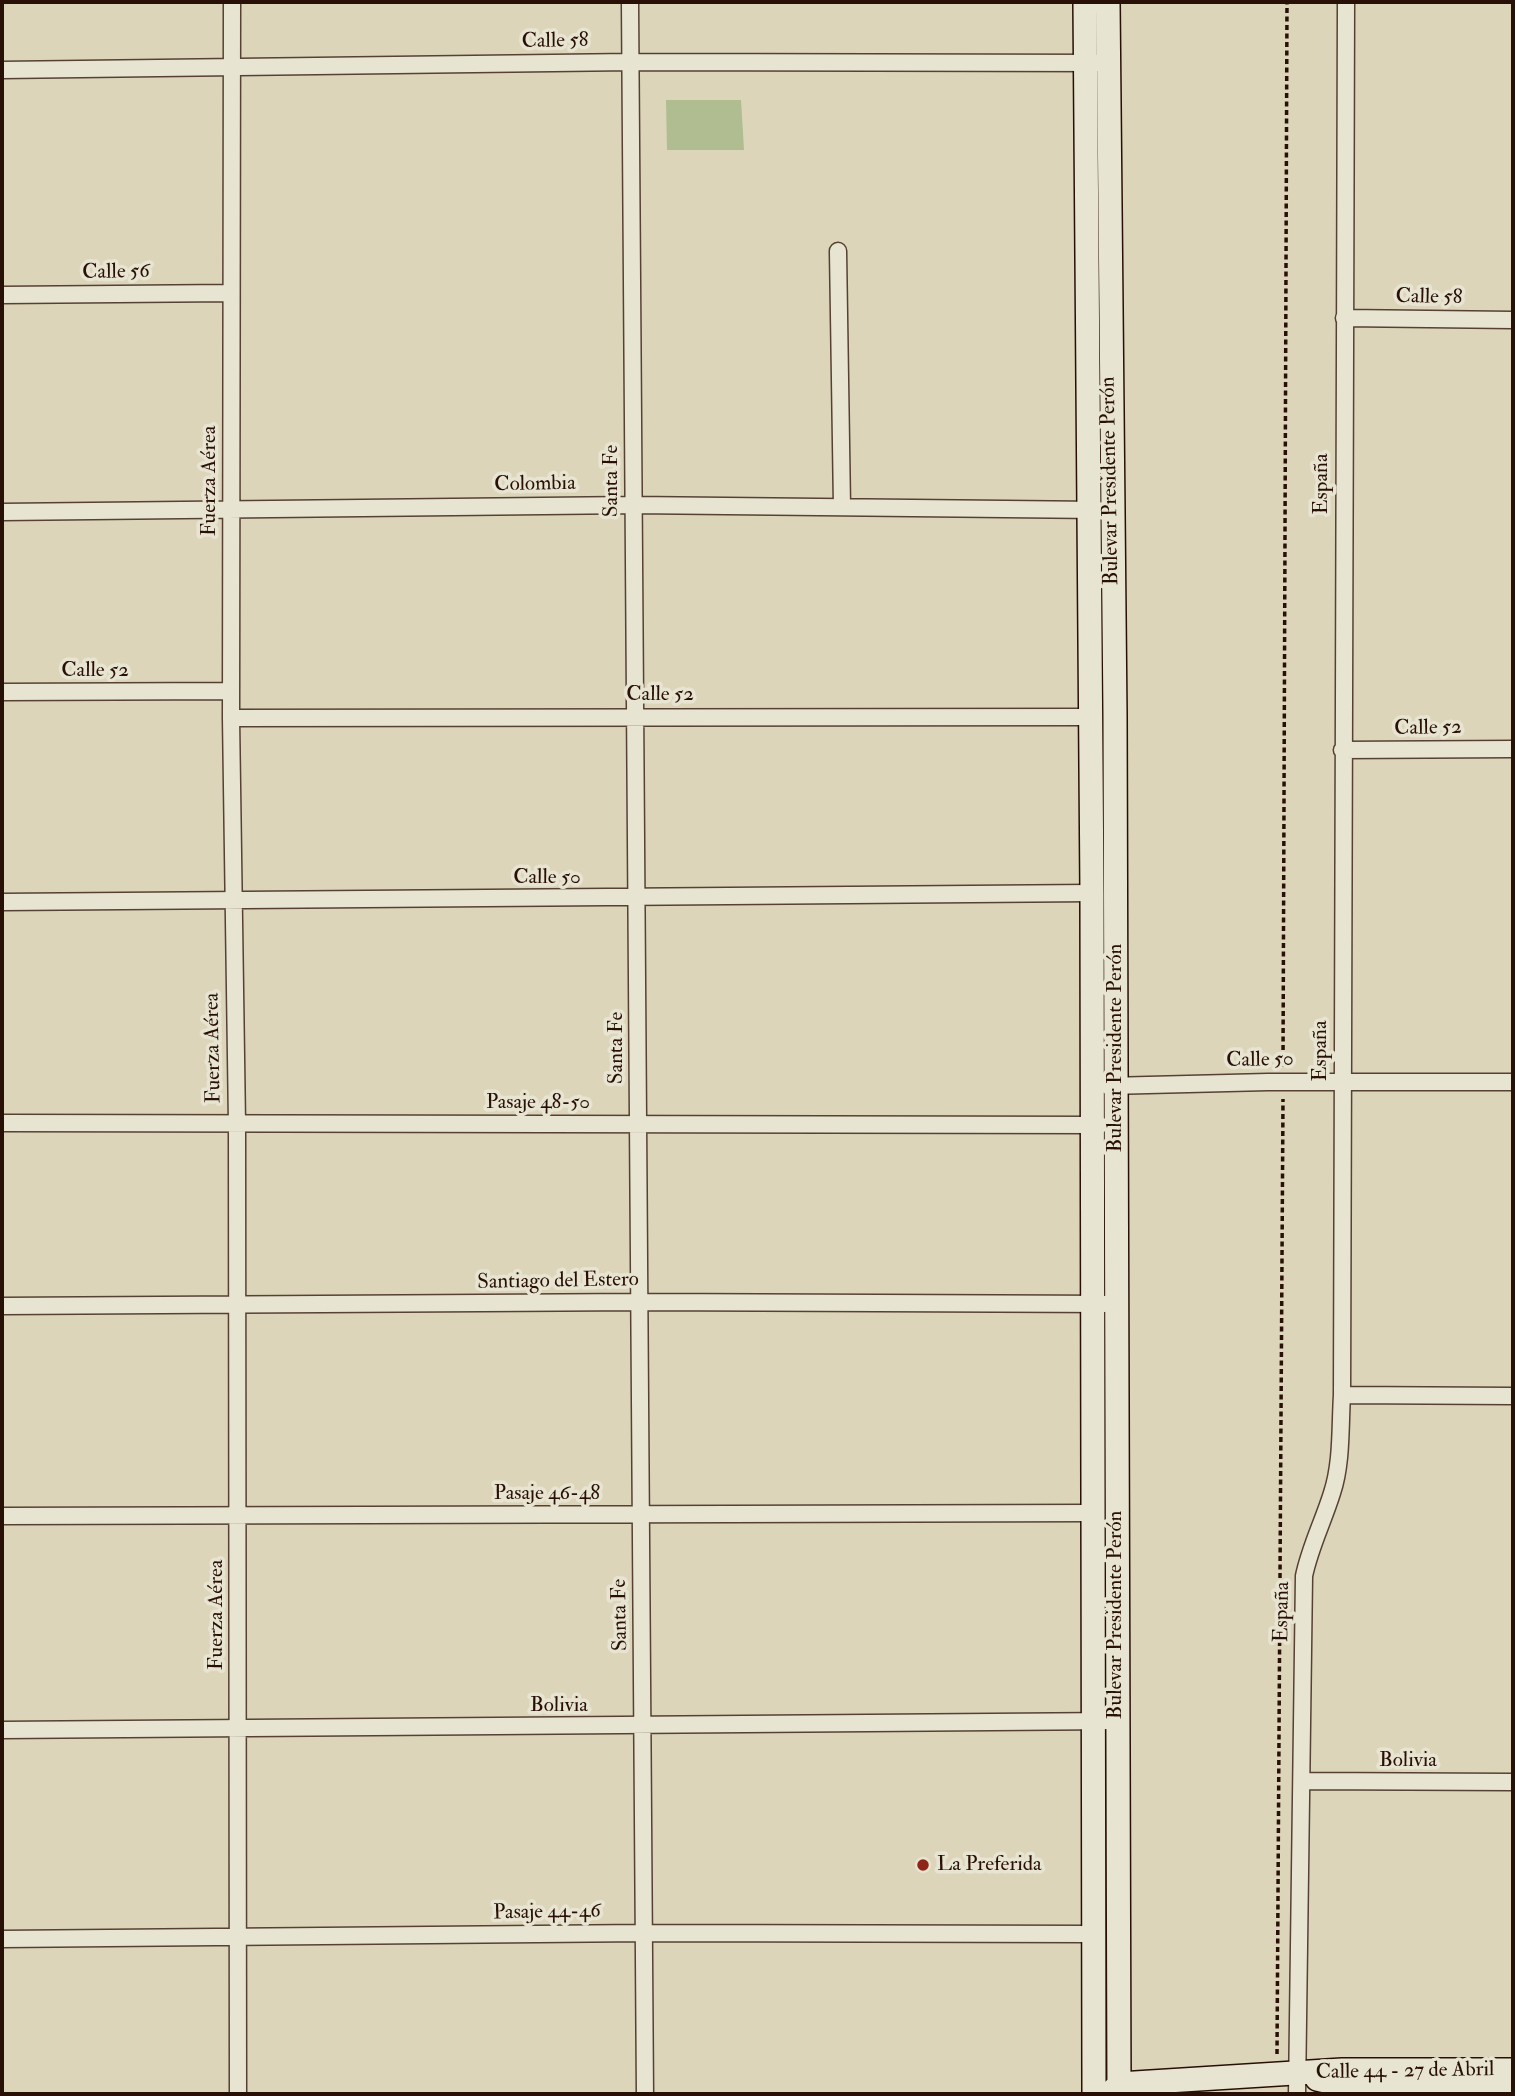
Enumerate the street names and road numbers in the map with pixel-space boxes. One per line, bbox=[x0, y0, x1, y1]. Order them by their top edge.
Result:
street label: Calle 58 bbox=[521, 29, 589, 55]
street label: Calle 56 bbox=[82, 260, 150, 286]
street label: Calle 58 bbox=[1395, 285, 1463, 311]
street label: Bulevar Presidente Perón bbox=[1097, 376, 1125, 586]
street label: Fuerza Aérea bbox=[197, 426, 223, 536]
street label: Santa Fe bbox=[599, 445, 625, 517]
street label: España bbox=[1309, 453, 1335, 515]
street label: Colombia bbox=[494, 472, 576, 498]
street label: Calle 52 bbox=[61, 658, 129, 684]
street label: Calle 52 bbox=[626, 682, 694, 708]
street label: Calle 52 bbox=[1394, 716, 1462, 742]
street label: Calle 50 bbox=[513, 865, 581, 891]
street label: Bulevar Presidente Perón bbox=[1103, 944, 1129, 1152]
street label: Fuerza Aérea bbox=[200, 992, 228, 1104]
street label: Santa Fe bbox=[604, 1012, 630, 1084]
street label: España bbox=[1308, 1020, 1334, 1082]
street label: Calle 50 bbox=[1226, 1048, 1294, 1074]
street label: Pasaje 48-50 bbox=[486, 1090, 590, 1116]
street label: Santiago del Estero bbox=[477, 1268, 639, 1296]
street label: Pasaje 46-48 bbox=[494, 1481, 600, 1507]
street label: Bulevar Presidente Perón bbox=[1103, 1511, 1129, 1719]
street label: Fuerza Aérea bbox=[204, 1560, 230, 1670]
street label: Santa Fe bbox=[608, 1579, 634, 1651]
street label: España bbox=[1270, 1581, 1296, 1643]
street label: Bolivia bbox=[530, 1693, 588, 1719]
street label: Bolivia bbox=[1379, 1748, 1437, 1774]
street label: Pasaje 44-46 bbox=[493, 1899, 601, 1927]
street label: Calle 44 - 27 de Abril bbox=[1315, 2058, 1495, 2086]

